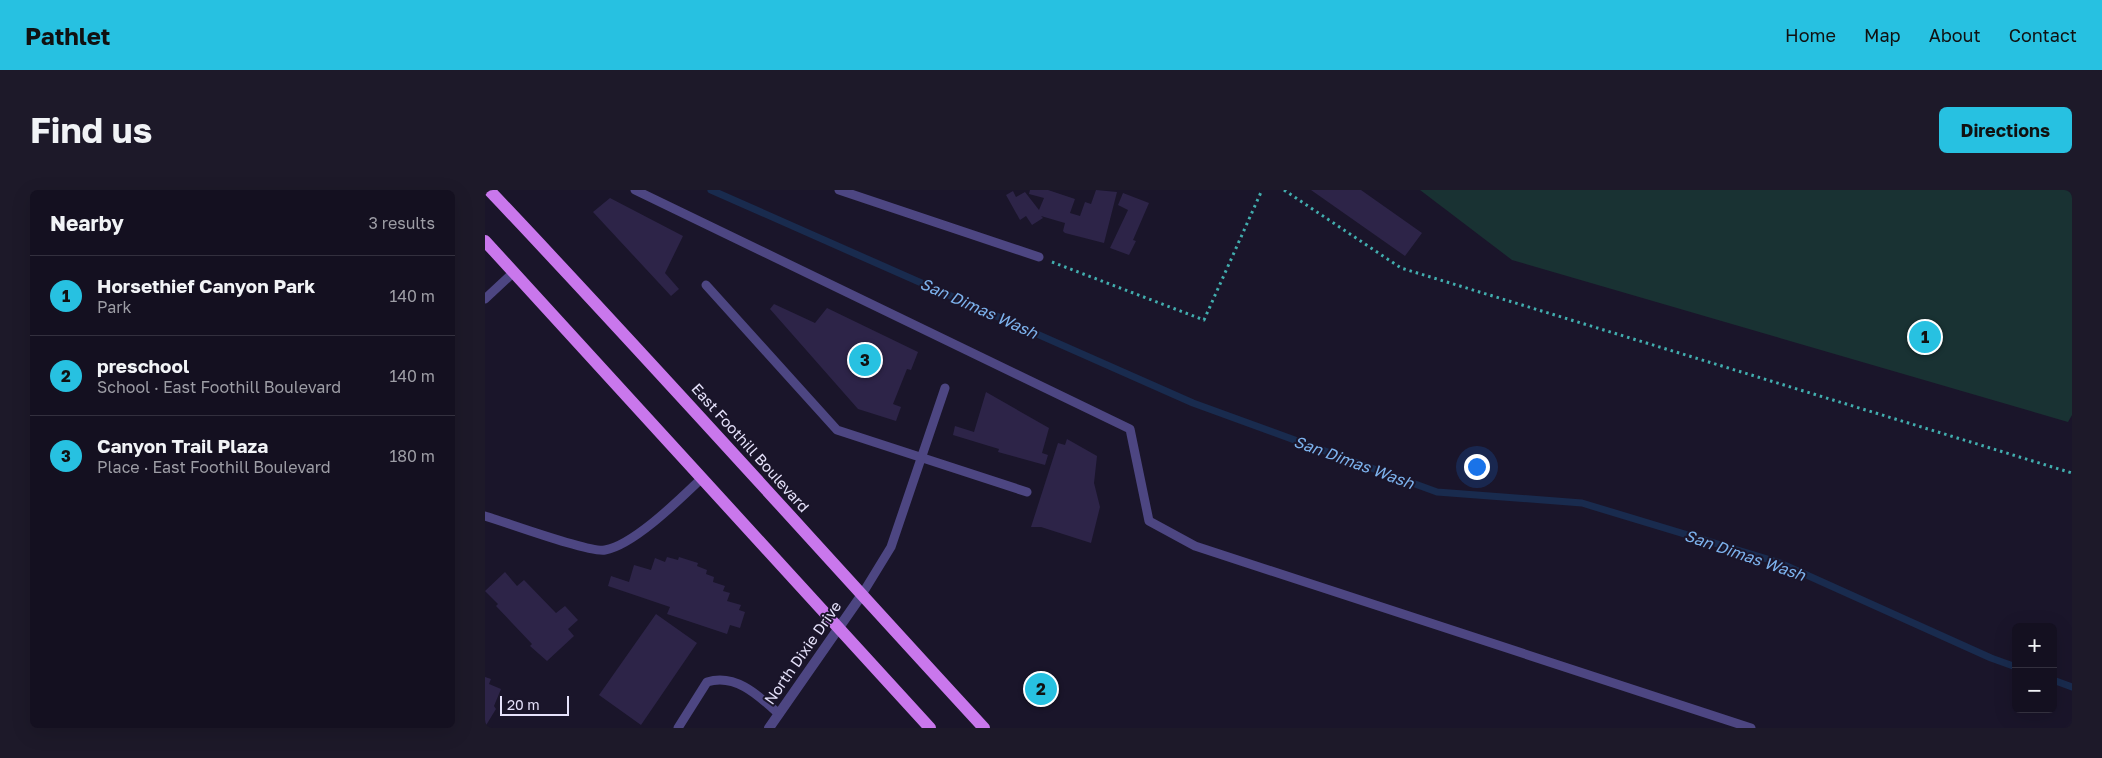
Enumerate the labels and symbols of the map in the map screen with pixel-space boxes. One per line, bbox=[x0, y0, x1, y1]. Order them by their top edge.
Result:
water label: San Dimas Wash bbox=[917, 273, 1042, 343]
pin: 1 bbox=[1909, 318, 1941, 356]
pin: 3 bbox=[849, 341, 881, 379]
street label: East Foothill Boulevard bbox=[688, 379, 813, 515]
water label: San Dimas Wash bbox=[1291, 431, 1418, 493]
your location bbox=[1464, 454, 1490, 480]
water label: San Dimas Wash bbox=[1682, 525, 1809, 585]
street label: North Dixie Drive bbox=[760, 597, 845, 708]
pin: 2 bbox=[1025, 670, 1057, 708]
scale bar bbox=[500, 693, 569, 716]

